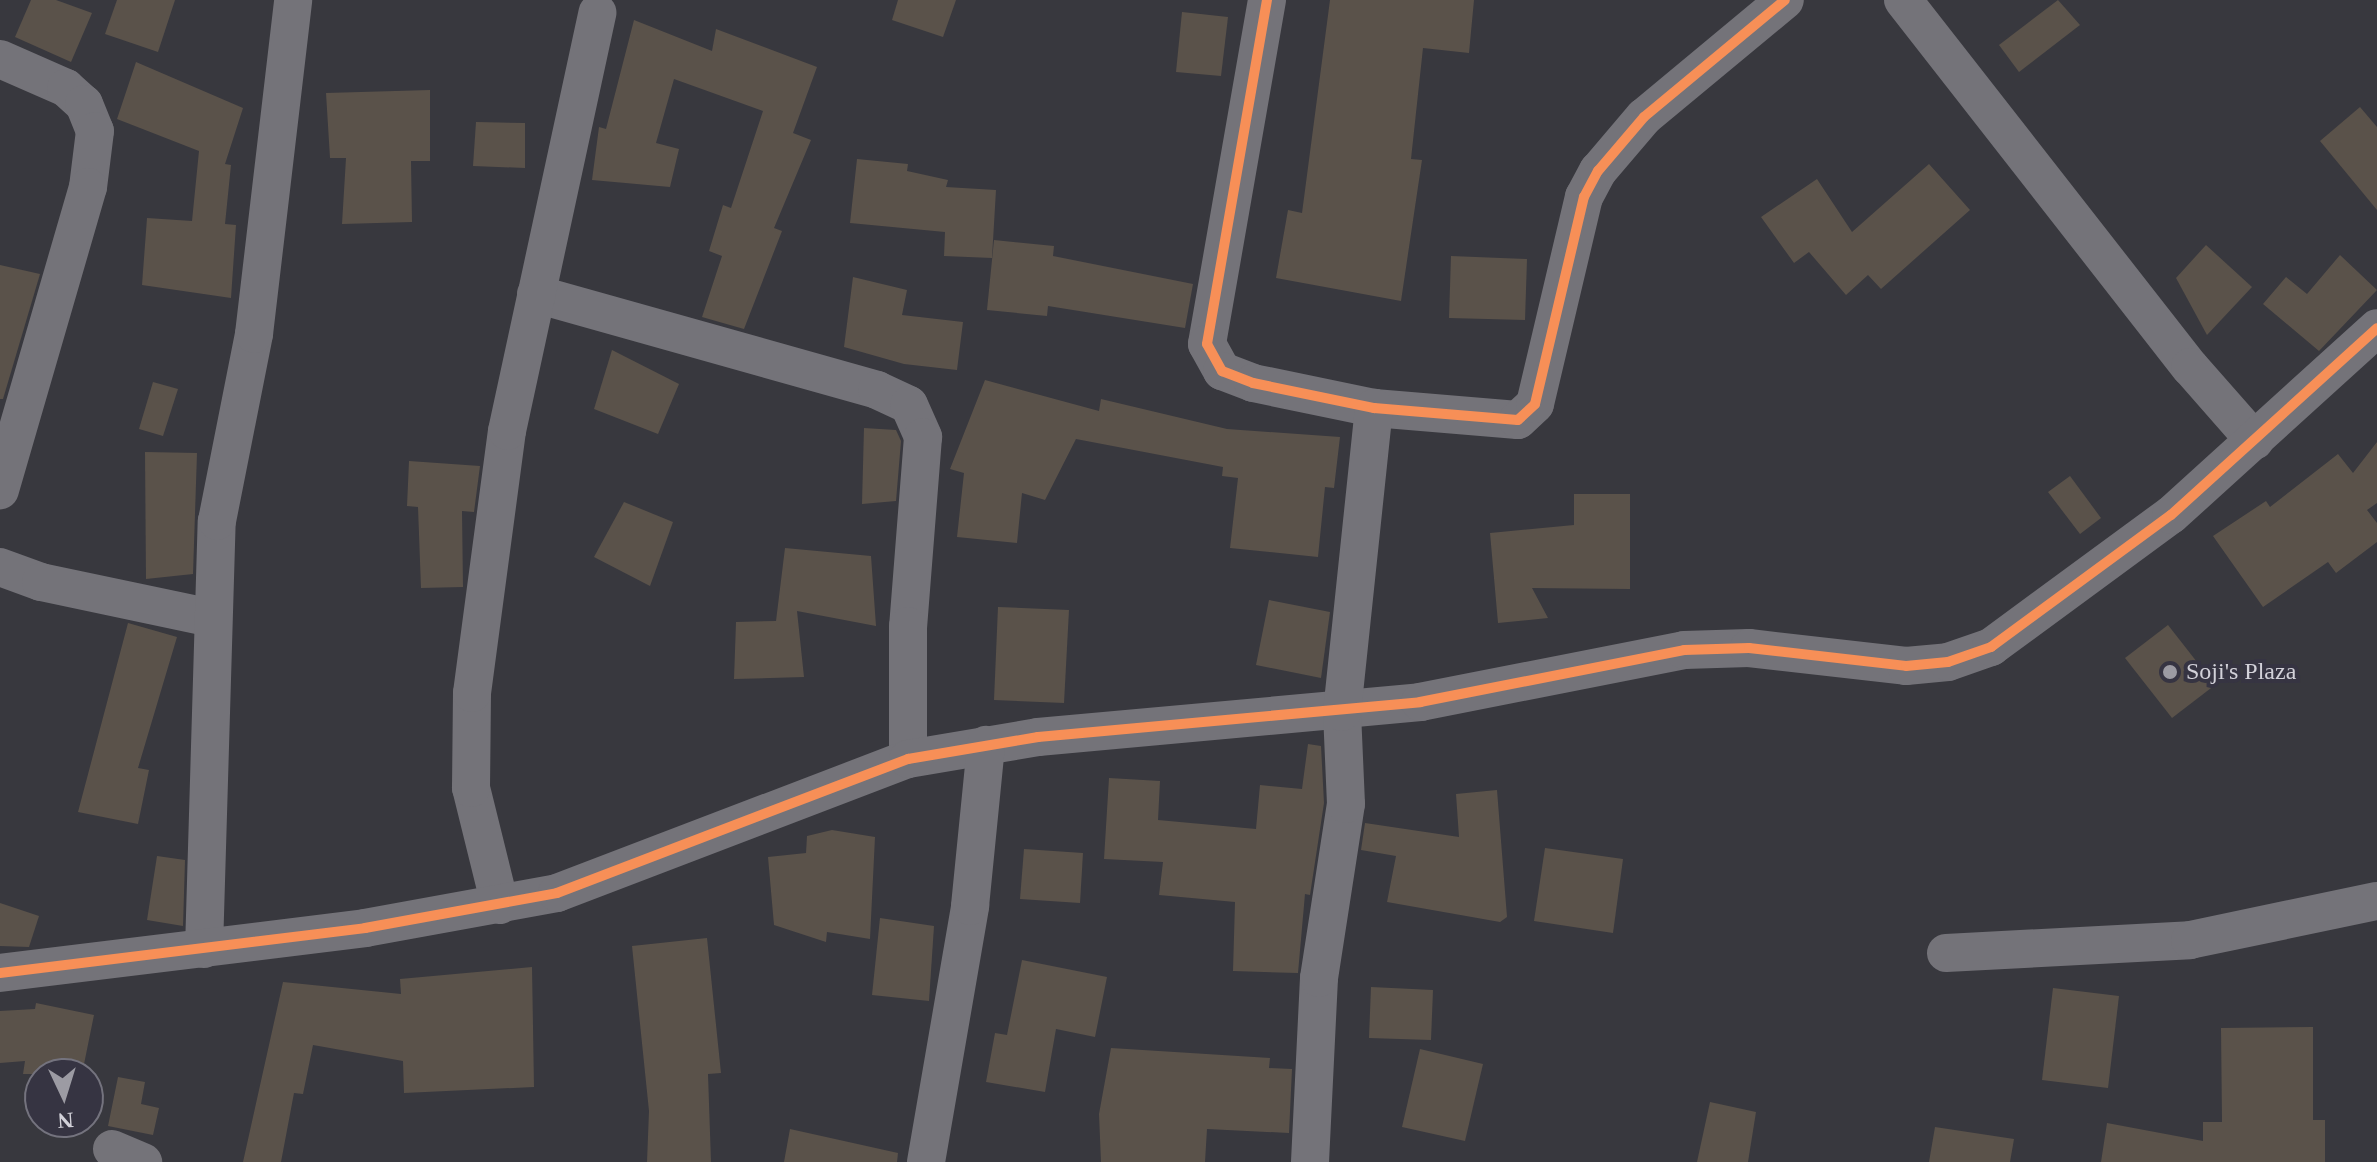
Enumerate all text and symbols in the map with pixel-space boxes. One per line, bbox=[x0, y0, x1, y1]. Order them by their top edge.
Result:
place label: Soji's Plaza bbox=[2186, 658, 2296, 686]
marker: Soji's Plaza bbox=[2161, 663, 2179, 681]
north arrow bbox=[24, 1058, 104, 1138]
text: N bbox=[57, 1107, 74, 1133]

